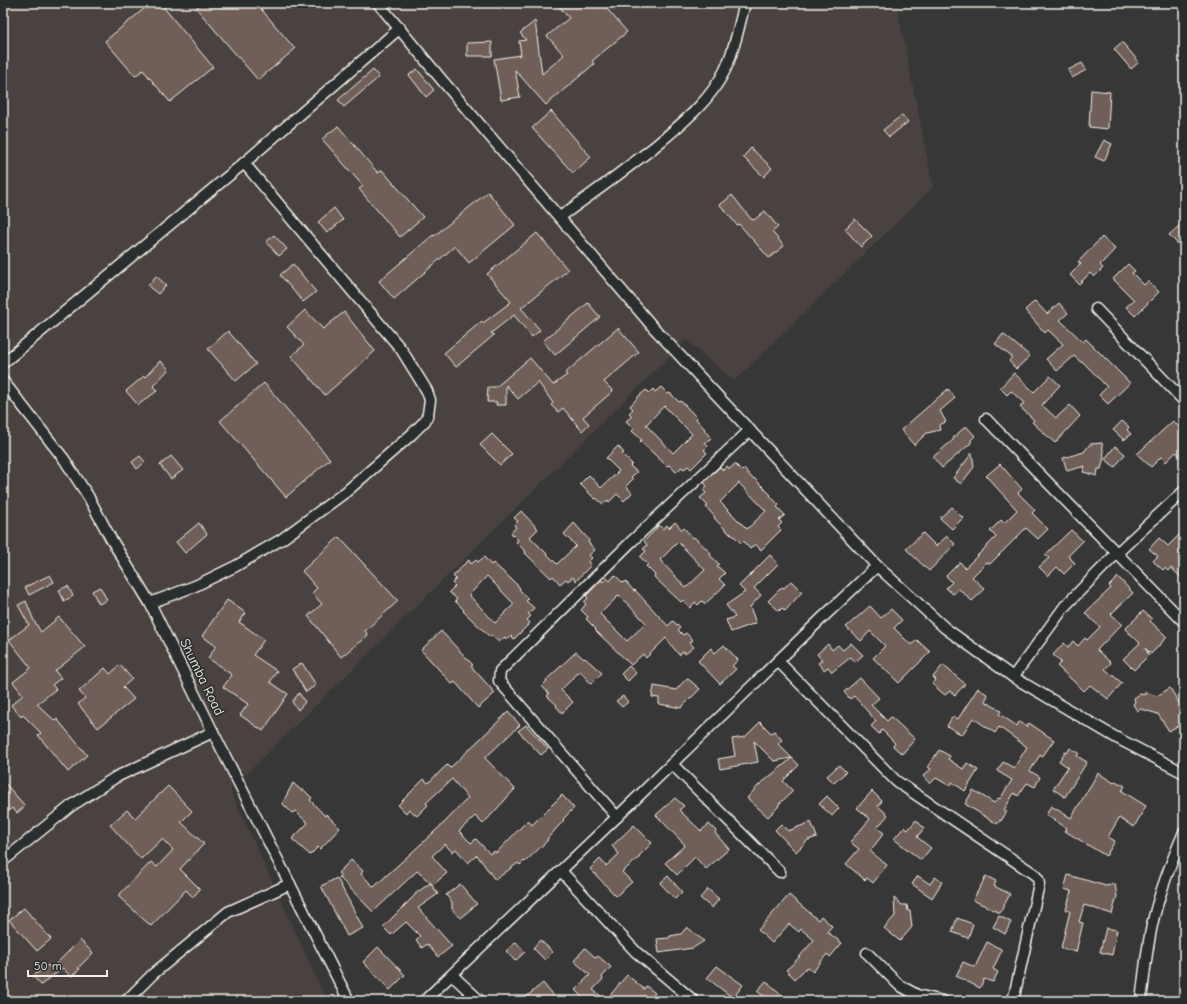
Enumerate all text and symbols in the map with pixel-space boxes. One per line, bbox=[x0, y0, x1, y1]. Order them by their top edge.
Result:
street label: Shumba Road bbox=[176, 636, 228, 718]
scale bar bbox=[28, 952, 107, 978]
text: 50 m bbox=[34, 959, 62, 973]

